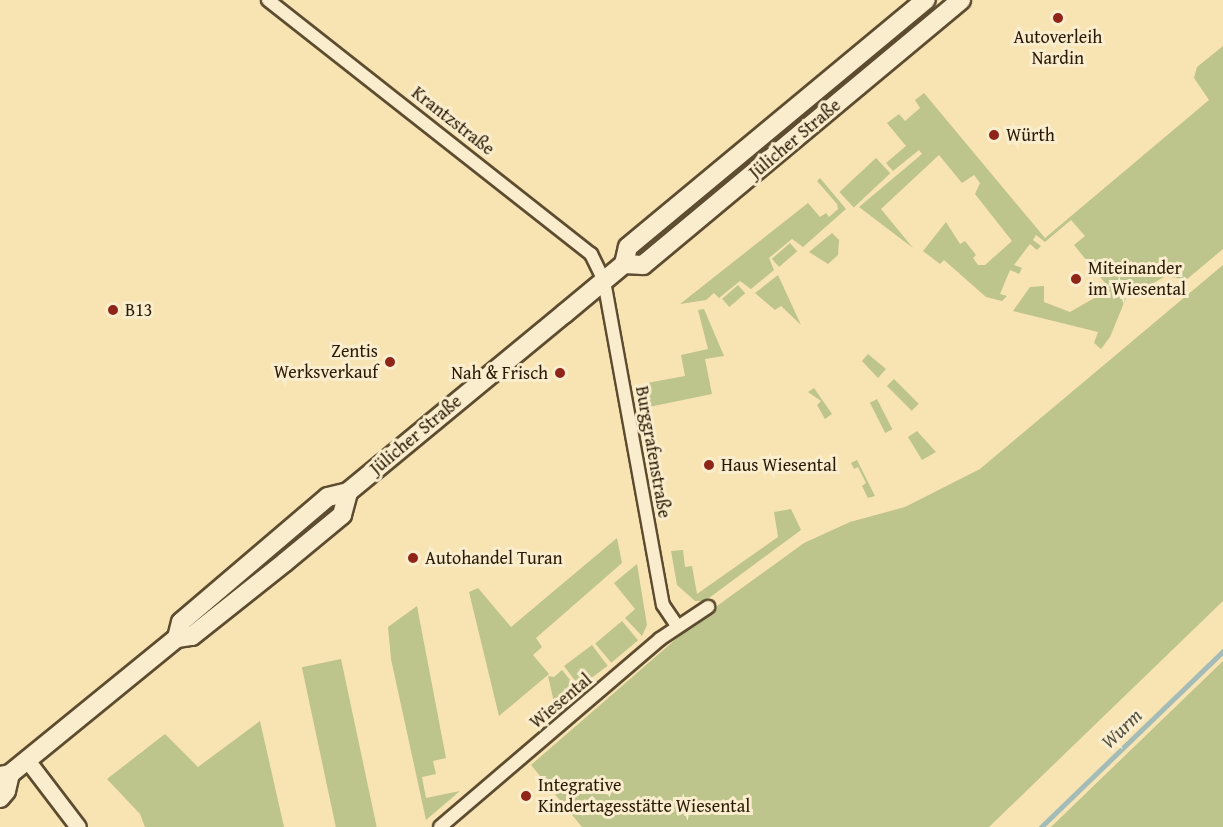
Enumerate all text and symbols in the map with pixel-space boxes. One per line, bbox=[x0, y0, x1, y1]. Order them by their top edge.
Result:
marker: Autoverleih Nardin bbox=[1051, 11, 1065, 25]
place label: Autoverleih Nardin bbox=[1014, 27, 1102, 70]
street label: Krantzstraße bbox=[407, 82, 499, 160]
street label: Jülicher Straße bbox=[745, 94, 845, 184]
place label: Würth bbox=[1006, 124, 1055, 146]
marker: Würth bbox=[987, 128, 1001, 142]
place label: Miteinander im Wiesental bbox=[1088, 258, 1186, 300]
marker: Miteinander im Wiesental bbox=[1069, 272, 1083, 286]
place label: B13 bbox=[125, 299, 153, 321]
marker: B13 bbox=[106, 303, 120, 317]
place label: Zentis Werksverkauf bbox=[274, 341, 378, 384]
marker: Zentis Werksverkauf bbox=[383, 355, 397, 369]
place label: Nah & Frisch bbox=[451, 362, 548, 384]
marker: Nah & Frisch bbox=[553, 366, 567, 380]
street label: Burggrafenstraße bbox=[631, 384, 675, 520]
street label: Jülicher Straße bbox=[366, 390, 466, 480]
place label: Haus Wiesental bbox=[721, 454, 837, 476]
marker: Haus Wiesental bbox=[702, 458, 716, 472]
place label: Autohandel Turan bbox=[425, 547, 563, 569]
marker: Autohandel Turan bbox=[406, 551, 420, 565]
street label: Wiesental bbox=[526, 669, 596, 733]
water label: Wurm bbox=[1095, 703, 1147, 753]
place label: Integrative Kindertagesstätte Wiesental bbox=[538, 775, 750, 818]
marker: Integrative Kindertagesstätte Wiesental bbox=[519, 789, 533, 803]

